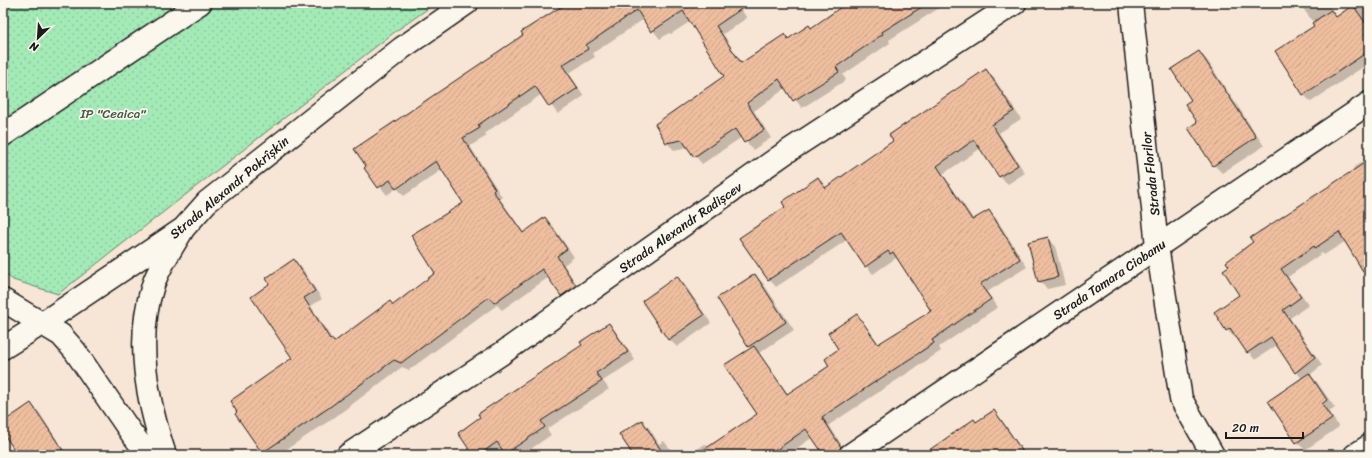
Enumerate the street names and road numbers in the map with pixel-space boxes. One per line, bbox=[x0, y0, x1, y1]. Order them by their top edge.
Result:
street label: Strada Alexandr Pokrîșkin bbox=[164, 130, 294, 245]
street label: Strada Florilor bbox=[1135, 130, 1166, 217]
street label: Strada Alexandr Radișcev bbox=[614, 175, 748, 279]
street label: Strada Tamara Ciobanu bbox=[1048, 233, 1171, 326]

